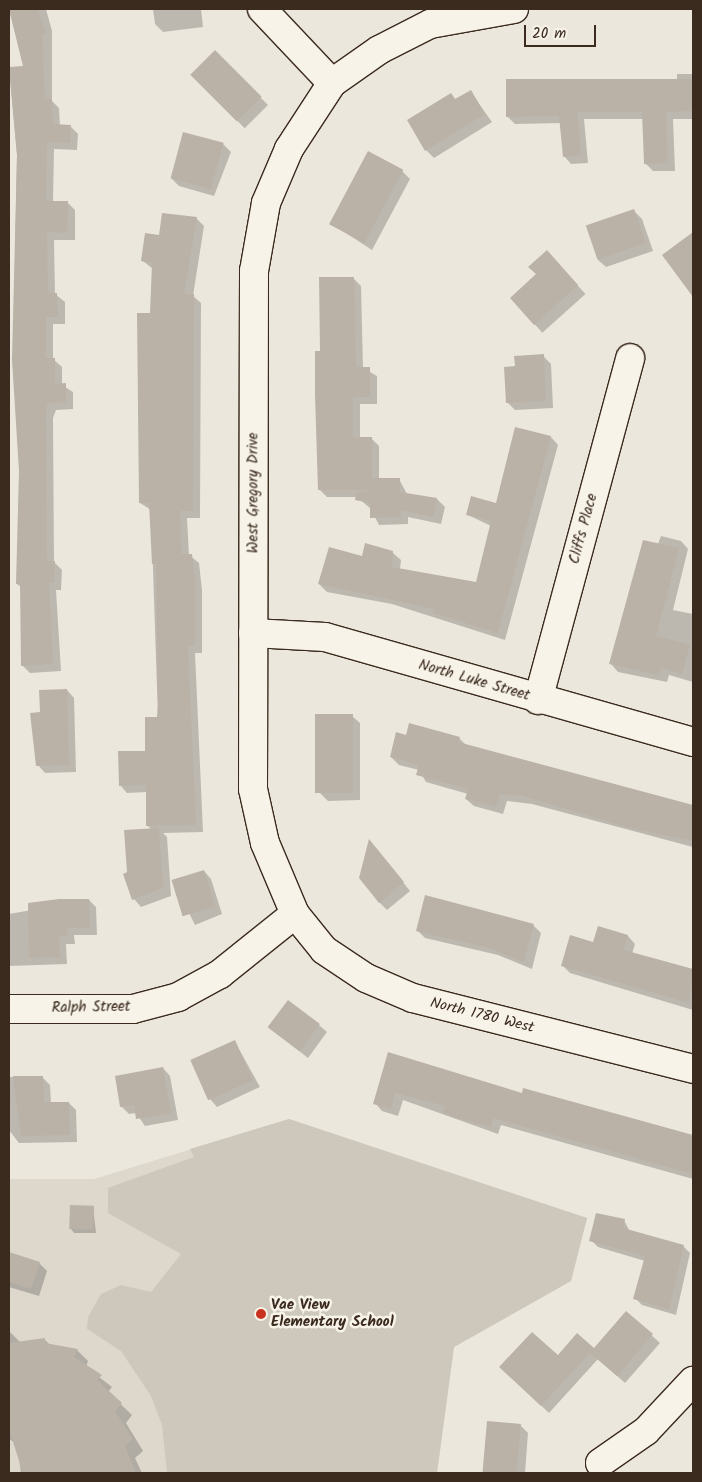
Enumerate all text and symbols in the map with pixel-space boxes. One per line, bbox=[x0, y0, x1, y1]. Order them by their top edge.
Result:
scale bar bbox=[527, 15, 600, 47]
text: 20 m bbox=[532, 22, 566, 46]
street label: West Gregory Drive bbox=[245, 433, 263, 553]
street label: Cliffs Place bbox=[566, 492, 602, 566]
street label: North Luke Street bbox=[416, 656, 532, 706]
street label: North 1780 West bbox=[428, 994, 536, 1038]
street label: Ralph Street bbox=[51, 998, 131, 1018]
place label: Vae View Elementary School bbox=[271, 1296, 394, 1331]
marker: Vae View Elementary School bbox=[255, 1308, 267, 1320]

